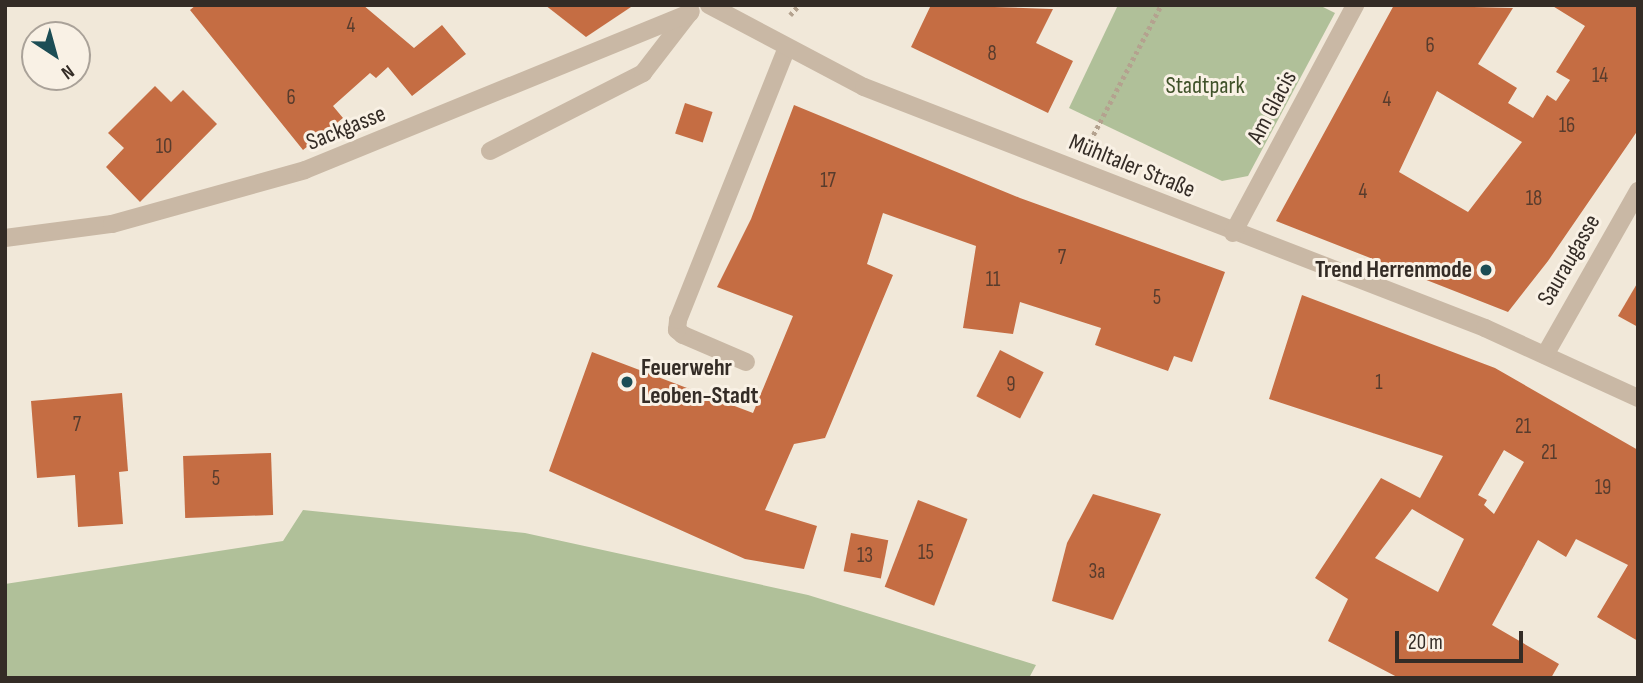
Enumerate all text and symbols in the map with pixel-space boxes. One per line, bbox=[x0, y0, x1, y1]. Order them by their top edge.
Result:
house number: 4 bbox=[347, 13, 355, 39]
north arrow bbox=[21, 21, 91, 91]
house number: 6 bbox=[1425, 33, 1435, 59]
house number: 8 bbox=[987, 41, 997, 67]
text: N bbox=[57, 59, 78, 84]
house number: 14 bbox=[1592, 63, 1608, 89]
street label: Am Glacis bbox=[1241, 66, 1303, 148]
park label: Stadtpark bbox=[1165, 72, 1245, 100]
house number: 6 bbox=[286, 85, 296, 111]
house number: 4 bbox=[1383, 87, 1391, 113]
street label: Sackgasse bbox=[302, 99, 390, 157]
house number: 16 bbox=[1559, 113, 1575, 139]
street label: Mühltaler Straße bbox=[1065, 128, 1199, 204]
house number: 10 bbox=[156, 134, 172, 160]
house number: 17 bbox=[820, 168, 836, 194]
house number: 4 bbox=[1359, 179, 1367, 205]
house number: 18 bbox=[1526, 186, 1542, 212]
street label: Sauraugasse bbox=[1531, 209, 1607, 311]
house number: 7 bbox=[1058, 245, 1066, 271]
place label: Trend Herrenmode bbox=[1315, 256, 1472, 284]
marker: Trend Herrenmode bbox=[1478, 262, 1494, 278]
house number: 11 bbox=[986, 267, 1000, 293]
house number: 5 bbox=[1153, 285, 1161, 311]
place label: Feuerwehr Leoben-Stadt bbox=[641, 354, 758, 410]
house number: 1 bbox=[1375, 370, 1383, 396]
house number: 9 bbox=[1006, 372, 1016, 398]
marker: Feuerwehr Leoben-Stadt bbox=[619, 374, 635, 390]
house number: 7 bbox=[73, 412, 81, 438]
house number: 21 bbox=[1515, 414, 1531, 440]
house number: 21 bbox=[1541, 440, 1557, 466]
house number: 5 bbox=[212, 466, 220, 492]
house number: 19 bbox=[1595, 475, 1611, 501]
house number: 15 bbox=[918, 540, 934, 566]
house number: 13 bbox=[857, 543, 873, 569]
house number: 3a bbox=[1089, 559, 1105, 585]
scale bar bbox=[1398, 616, 1526, 660]
text: 20 m bbox=[1408, 630, 1443, 655]

